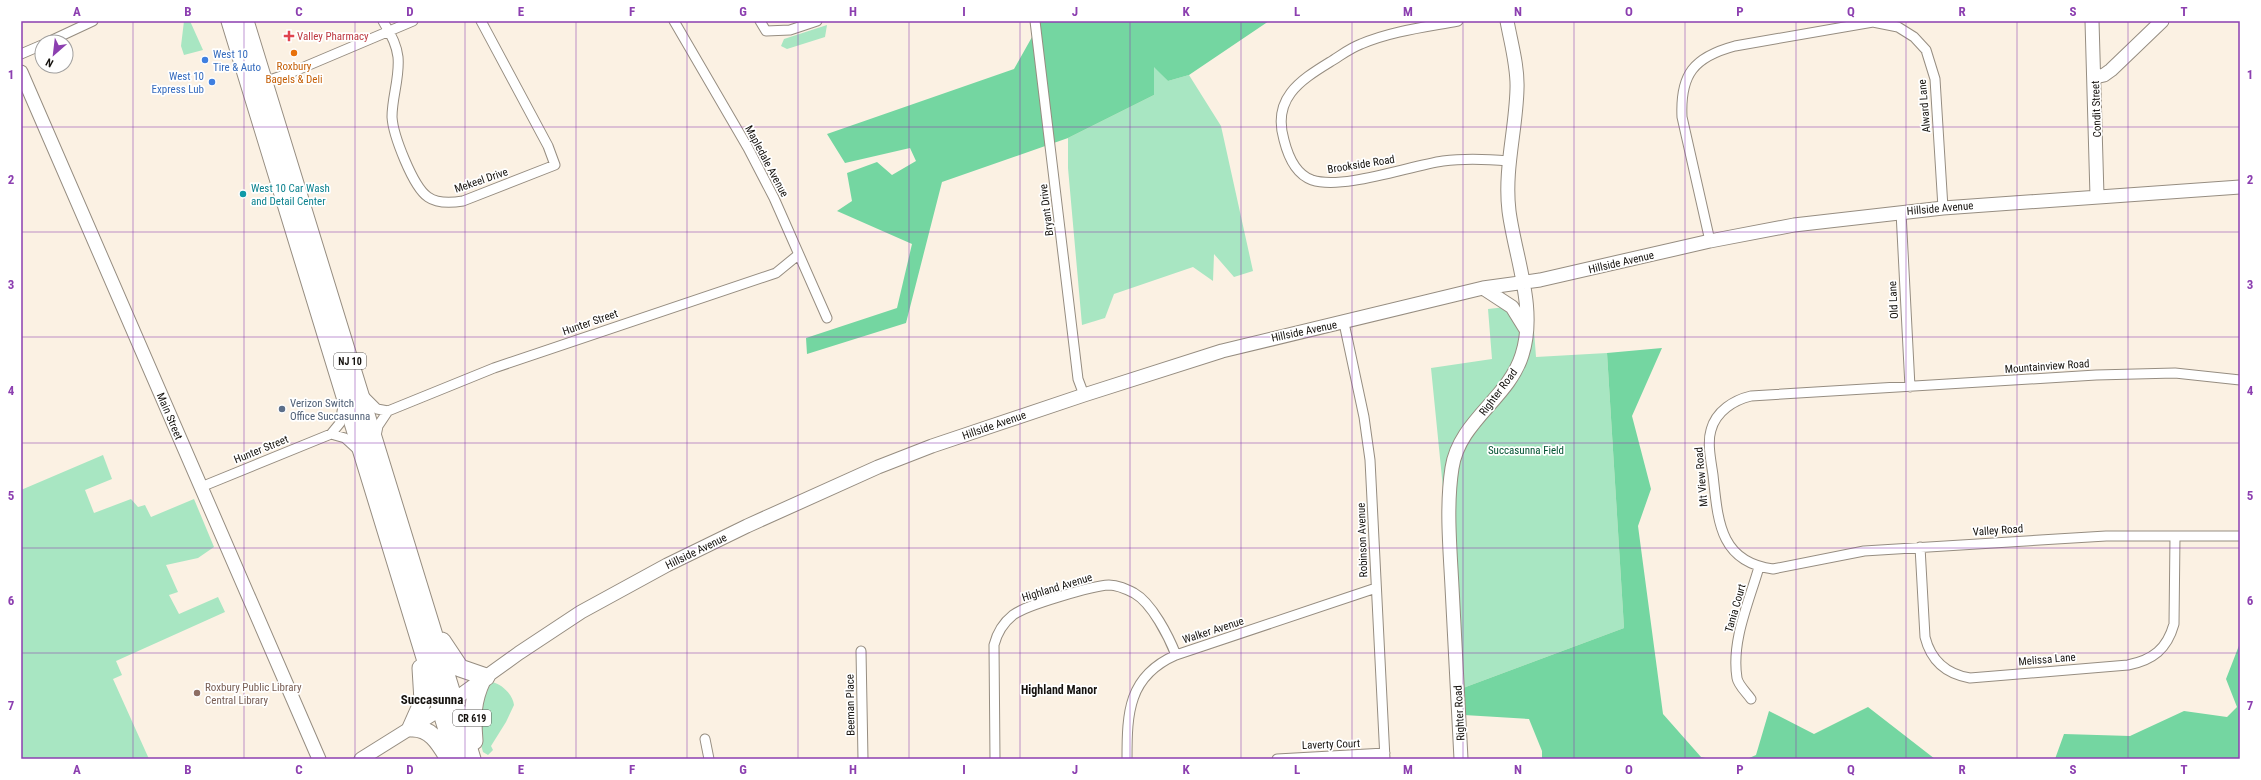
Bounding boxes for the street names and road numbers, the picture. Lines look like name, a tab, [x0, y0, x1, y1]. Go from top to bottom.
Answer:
street label: Alward Lane	[1916, 79, 1933, 133]
street label: Condit Street	[2089, 80, 2104, 138]
street label: Mapledale Avenue	[742, 123, 791, 199]
street label: Brookside Road	[1326, 153, 1396, 176]
street label: Mekeel Drive	[453, 165, 510, 196]
street label: Bryant Drive	[1037, 183, 1056, 237]
street label: Hillside Avenue	[1906, 199, 1974, 218]
street label: Hillside Avenue	[1587, 249, 1655, 276]
street label: Old Lane	[1886, 281, 1901, 319]
street label: Hunter Street	[561, 307, 619, 338]
street label: Hillside Avenue	[1270, 318, 1338, 345]
road number: NJ 10	[334, 353, 366, 369]
street label: Mountainview Road	[2004, 357, 2090, 376]
street label: Righter Road	[1477, 366, 1520, 418]
street label: Main Street	[154, 391, 185, 442]
street label: Hillside Avenue	[960, 408, 1028, 442]
street label: Hunter Street	[232, 433, 290, 466]
street label: Mt View Road	[1692, 447, 1711, 507]
street label: Robinson Avenue	[1355, 502, 1370, 578]
street label: Valley Road	[1972, 522, 2024, 539]
street label: Hillside Avenue	[663, 531, 729, 572]
street label: Highland Avenue	[1020, 571, 1094, 604]
street label: Tania Court	[1722, 582, 1749, 634]
street label: Walker Avenue	[1181, 614, 1245, 646]
street label: Melissa Lane	[2018, 651, 2076, 668]
street label: Beeman Place	[843, 674, 858, 736]
street label: Righter Road	[1452, 685, 1467, 741]
road number: CR 619	[453, 710, 491, 726]
street label: Laverty Court	[1302, 737, 1360, 752]

